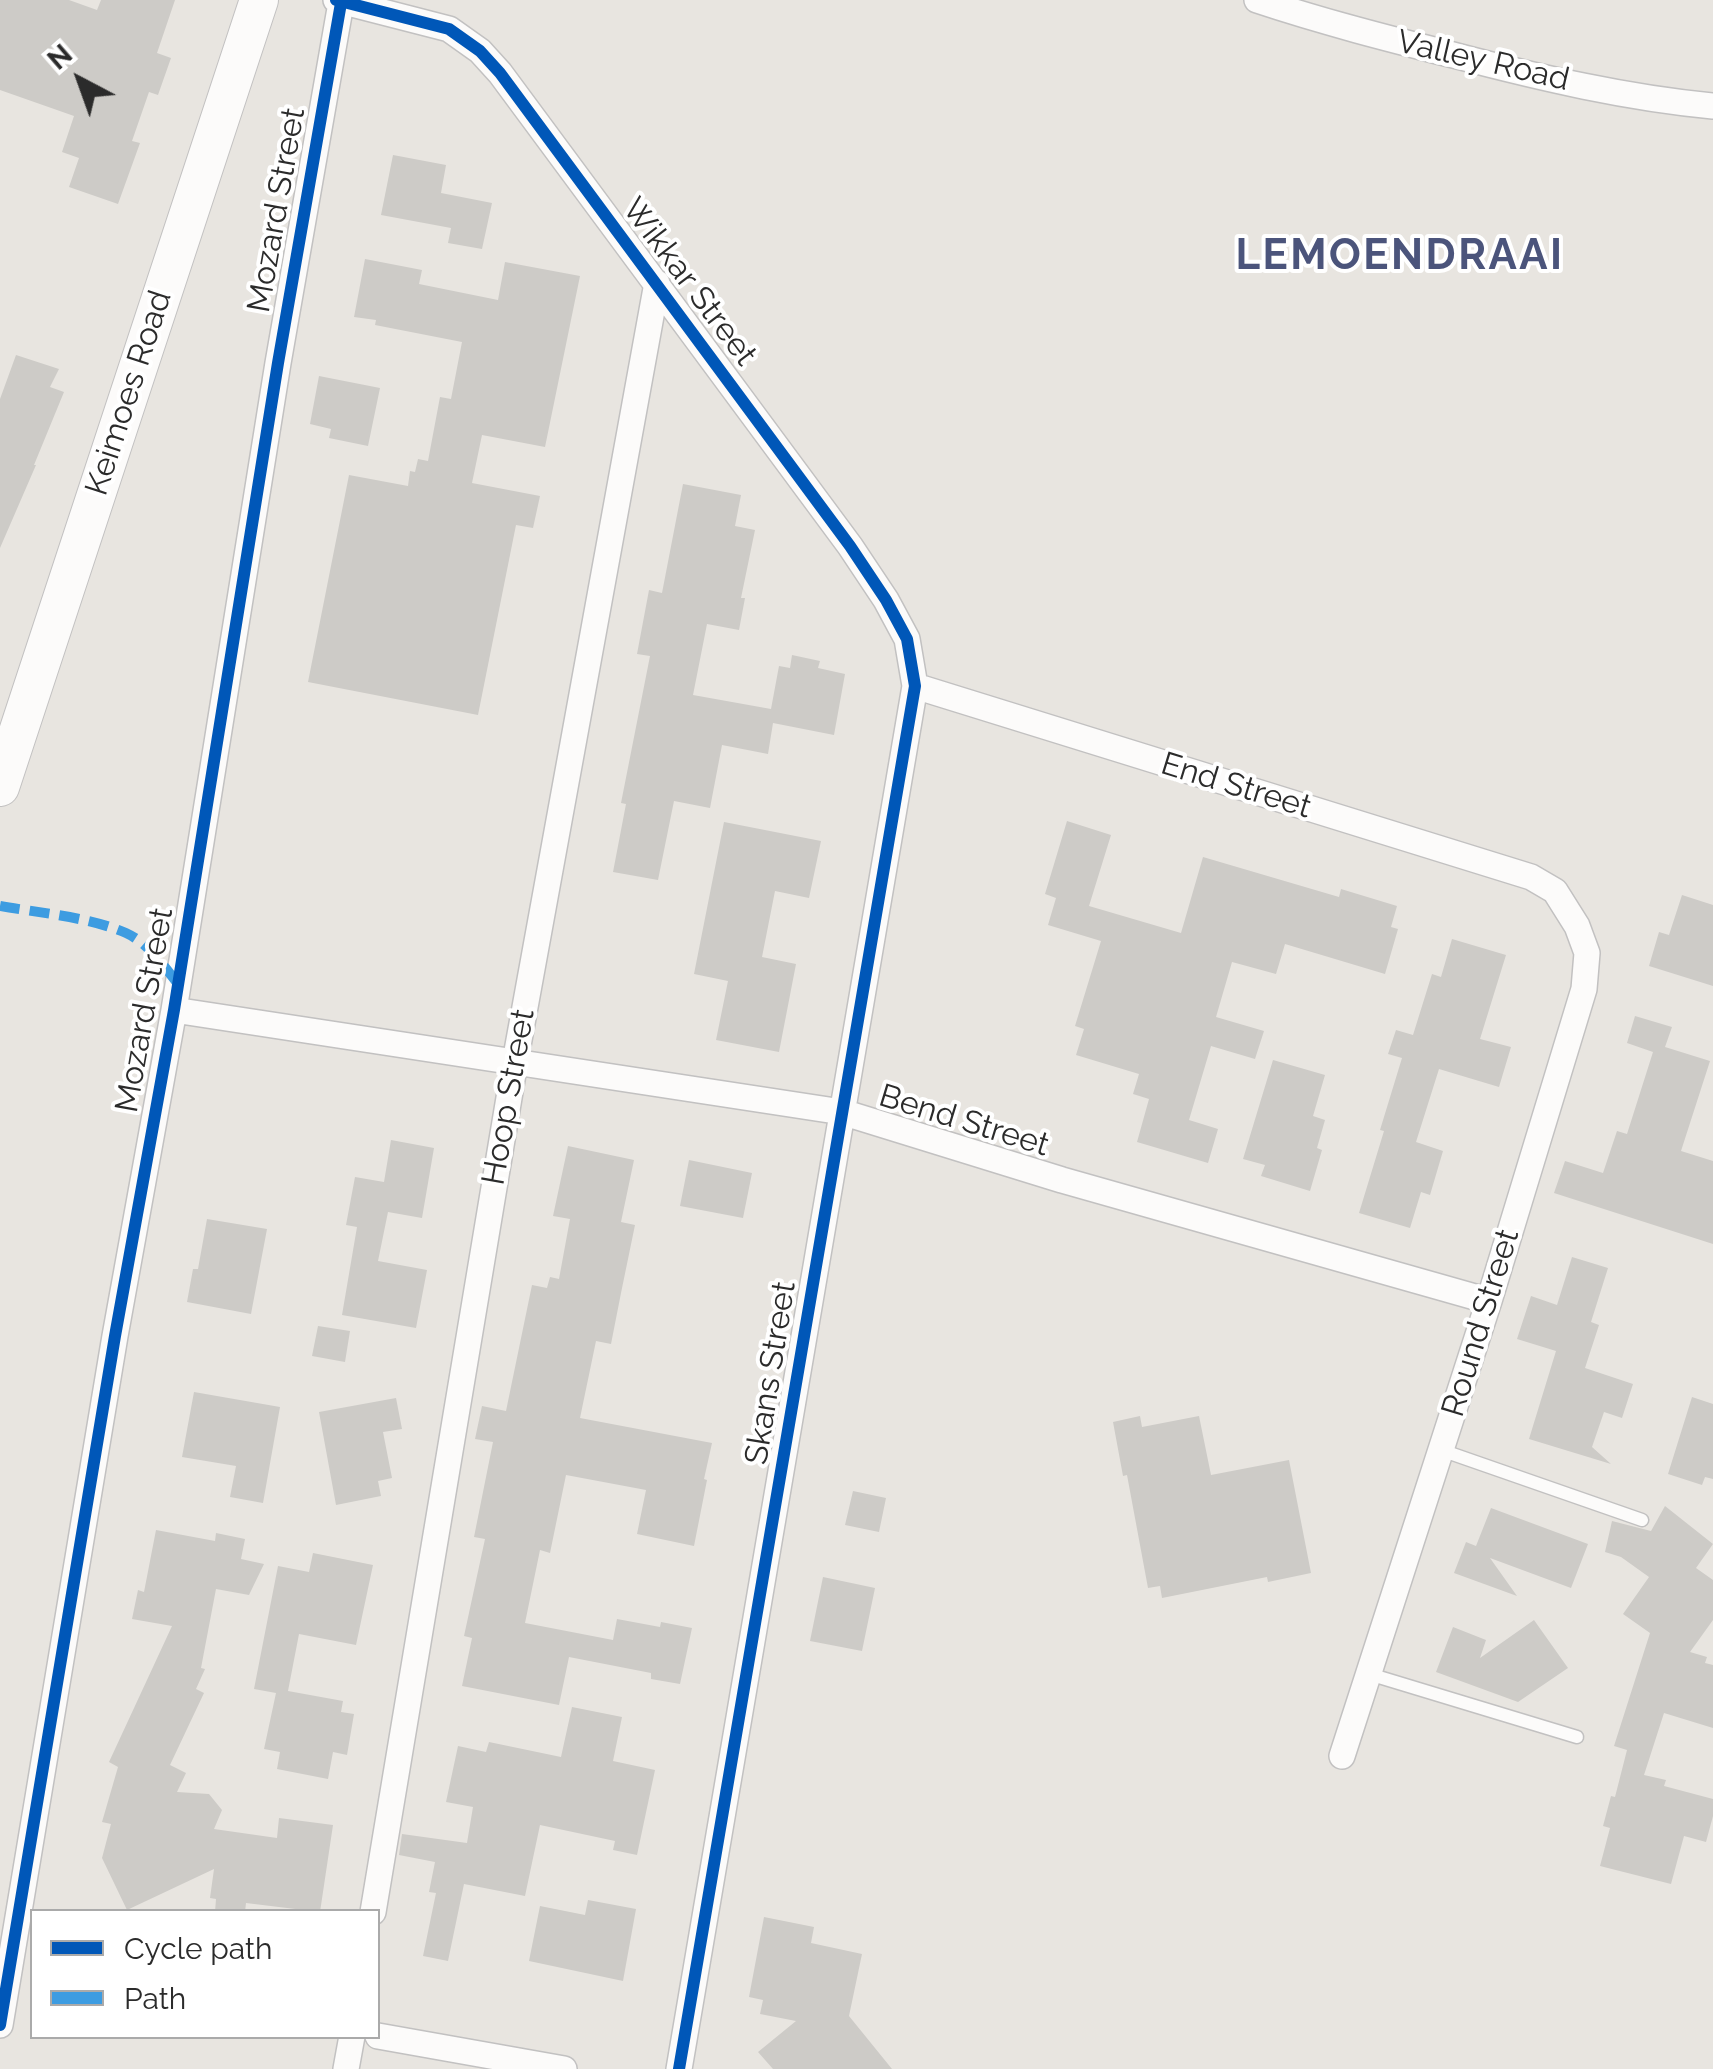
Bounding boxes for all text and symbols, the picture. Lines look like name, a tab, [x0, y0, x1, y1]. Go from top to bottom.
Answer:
street label: Valley Road	[1393, 23, 1573, 99]
north arrow	[30, 30, 130, 130]
text: N	[41, 38, 79, 76]
street label: Mozard Street	[240, 105, 314, 315]
street label: Wikkar Street	[614, 191, 764, 373]
district label: LEMOENDRAAI	[1235, 231, 1565, 281]
street label: Keimoes Road	[78, 286, 180, 500]
street label: End Street	[1156, 745, 1316, 827]
street label: Mozard Street	[108, 905, 182, 1115]
street label: Hoop Street	[475, 1006, 543, 1188]
street label: Bend Street	[874, 1077, 1054, 1165]
street label: Round Street	[1434, 1225, 1528, 1421]
street label: Skans Street	[738, 1279, 804, 1467]
legend	[30, 1909, 380, 2039]
text: Cycle path	[124, 1931, 272, 1966]
text: Path	[124, 1981, 186, 2016]

